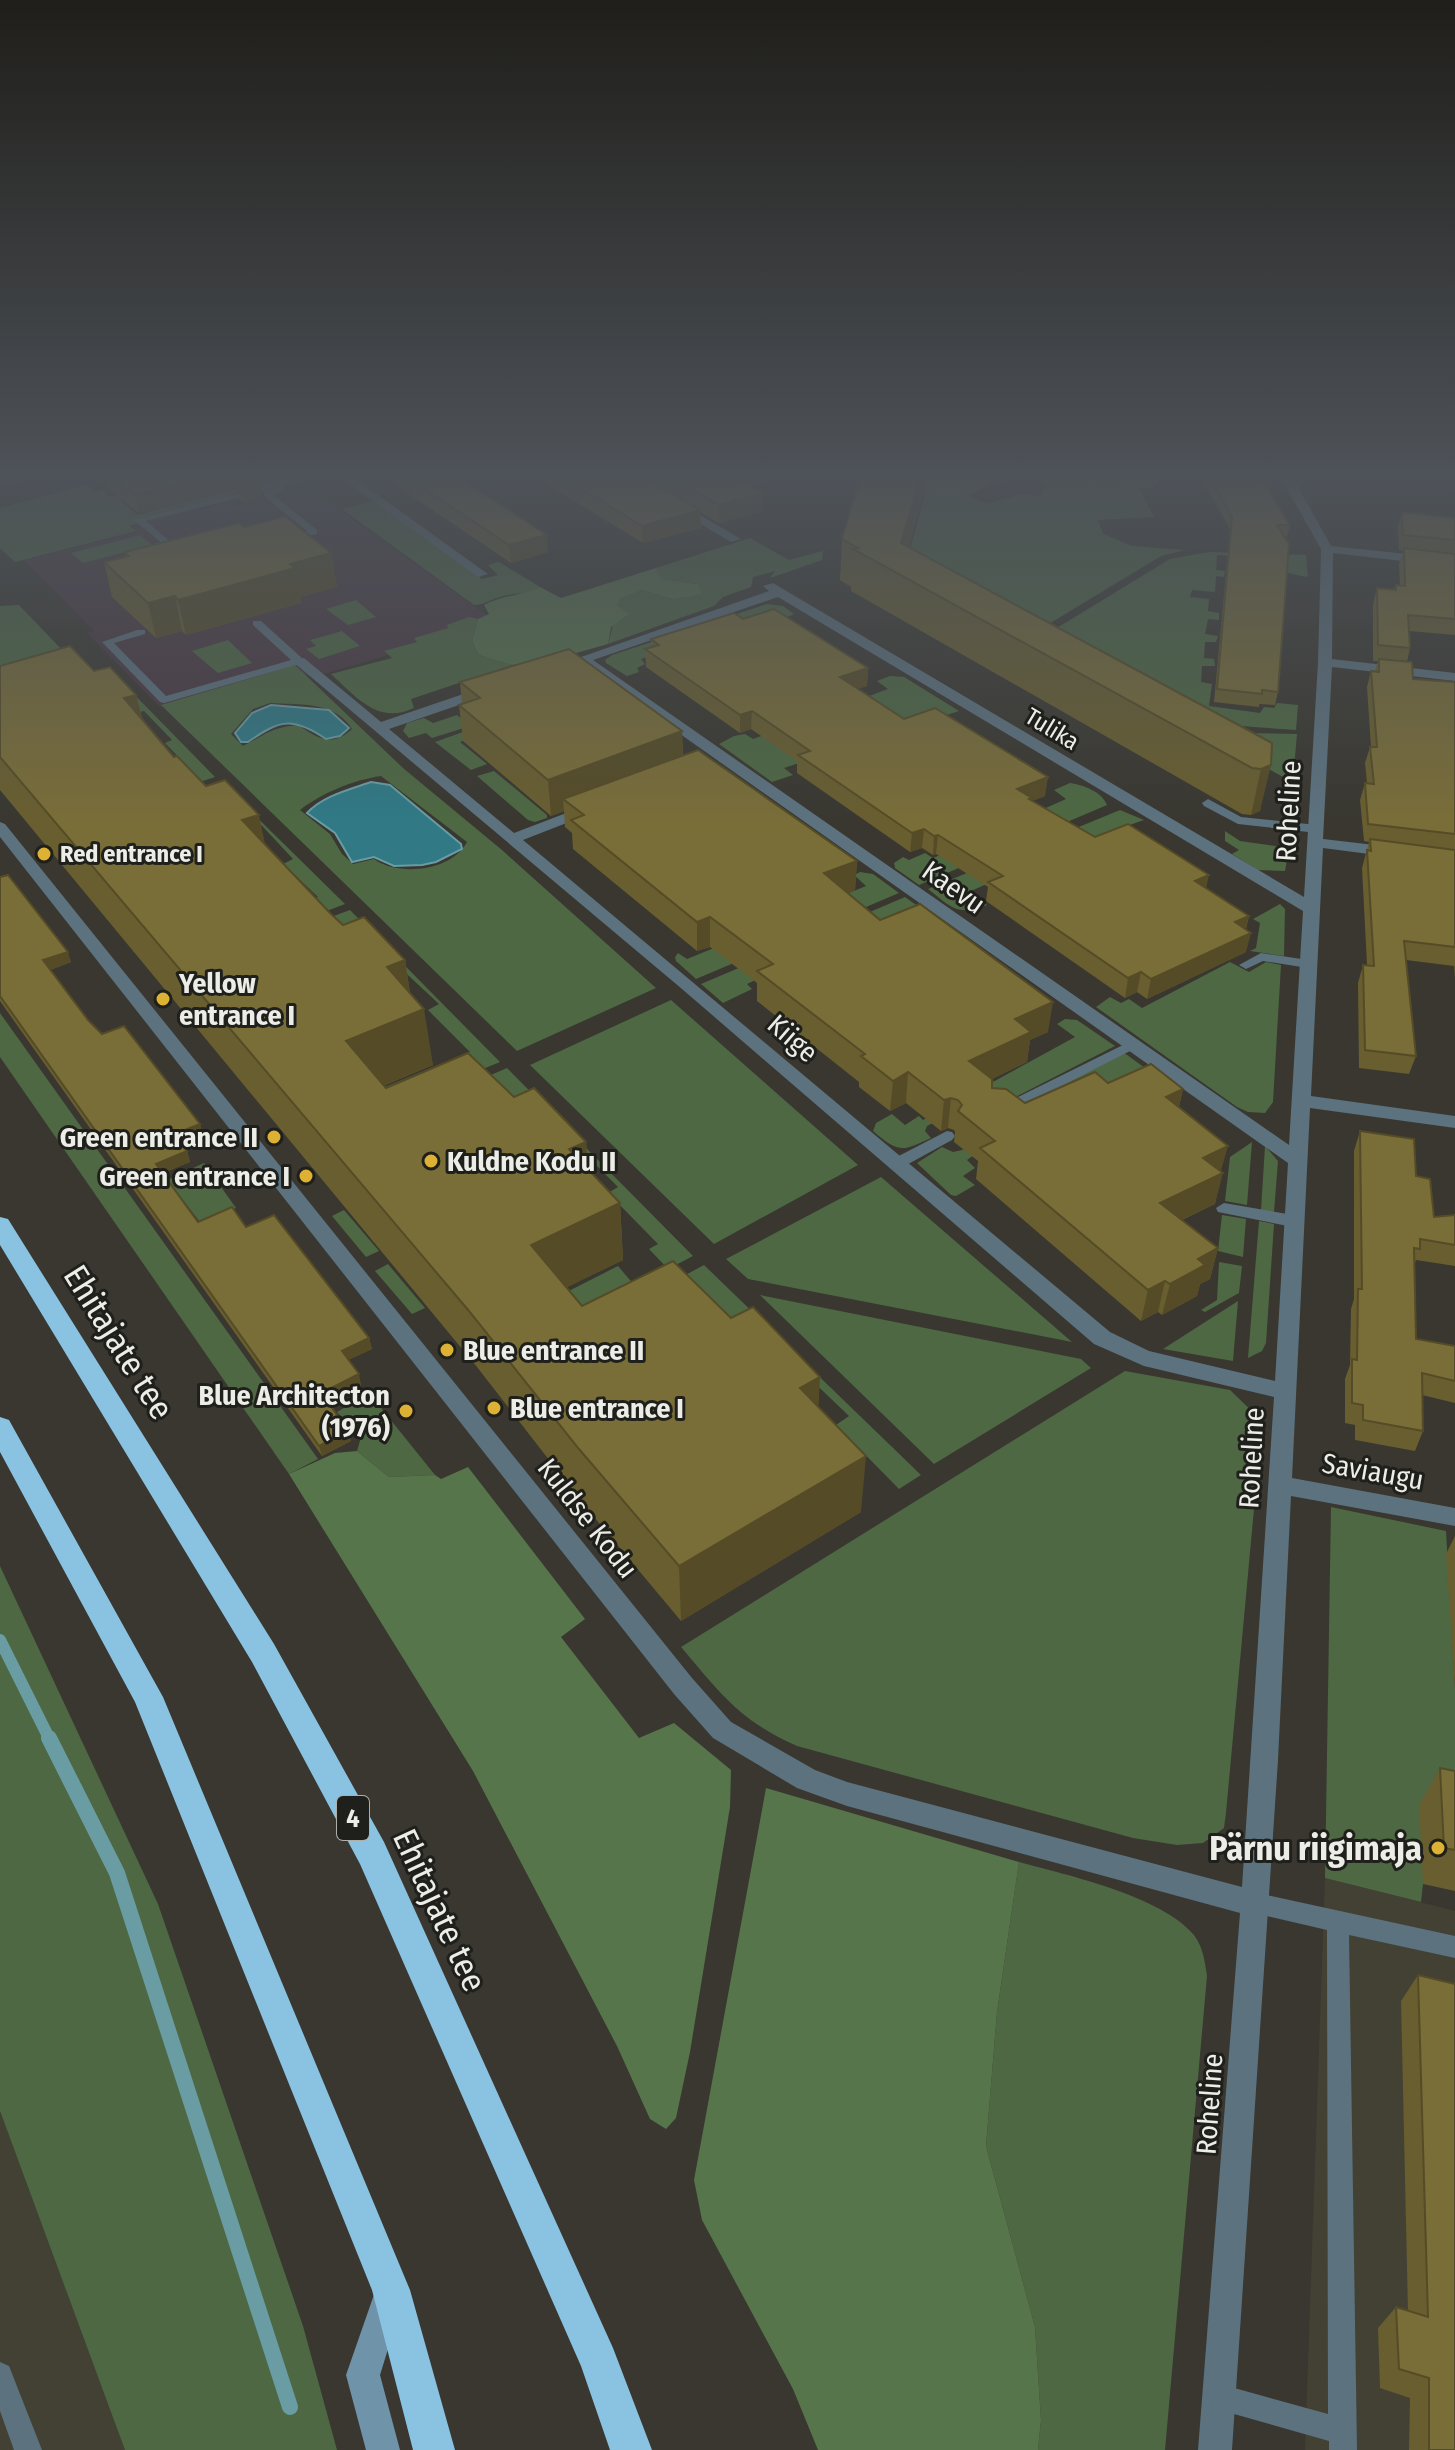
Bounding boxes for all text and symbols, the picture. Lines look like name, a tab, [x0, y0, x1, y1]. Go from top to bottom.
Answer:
street label: Tulika	[1020, 702, 1084, 756]
street label: Roheline	[1269, 760, 1308, 862]
place label: Red entrance I	[60, 840, 203, 868]
marker: Red entrance I	[35, 845, 53, 863]
street label: Kaevu	[916, 854, 992, 921]
place label: Yellow entrance I	[178, 967, 295, 1032]
marker: Yellow entrance I	[154, 990, 172, 1008]
street label: Kiige	[761, 1008, 824, 1069]
place label: Green entrance II	[60, 1121, 258, 1154]
marker: Green entrance II	[265, 1128, 283, 1146]
place label: Kuldne Kodu II	[447, 1145, 616, 1178]
marker: Kuldne Kodu II	[422, 1152, 440, 1170]
place label: Green entrance I	[99, 1160, 290, 1193]
marker: Green entrance I	[297, 1167, 315, 1185]
street label: Ehitajate tee	[55, 1257, 182, 1427]
place label: Blue entrance II	[463, 1334, 644, 1367]
marker: Blue entrance II	[438, 1341, 456, 1359]
place label: Blue Architecton (1976)	[199, 1379, 391, 1444]
place label: Blue entrance I	[510, 1392, 684, 1425]
marker: Blue entrance I	[485, 1399, 503, 1417]
marker: Blue Architecton (1976)	[397, 1402, 415, 1420]
street label: Roheline	[1232, 1407, 1271, 1509]
street label: Saviaugu	[1320, 1446, 1426, 1497]
street label: Kuldse Kodu	[531, 1452, 645, 1585]
road number: 4	[337, 1796, 369, 1840]
street label: Ehitajate tee	[384, 1822, 495, 1998]
place label: Pärnu riigimaja	[1209, 1828, 1422, 1869]
marker: Pärnu riigimaja	[1429, 1839, 1447, 1857]
street label: Roheline	[1190, 2052, 1229, 2156]

